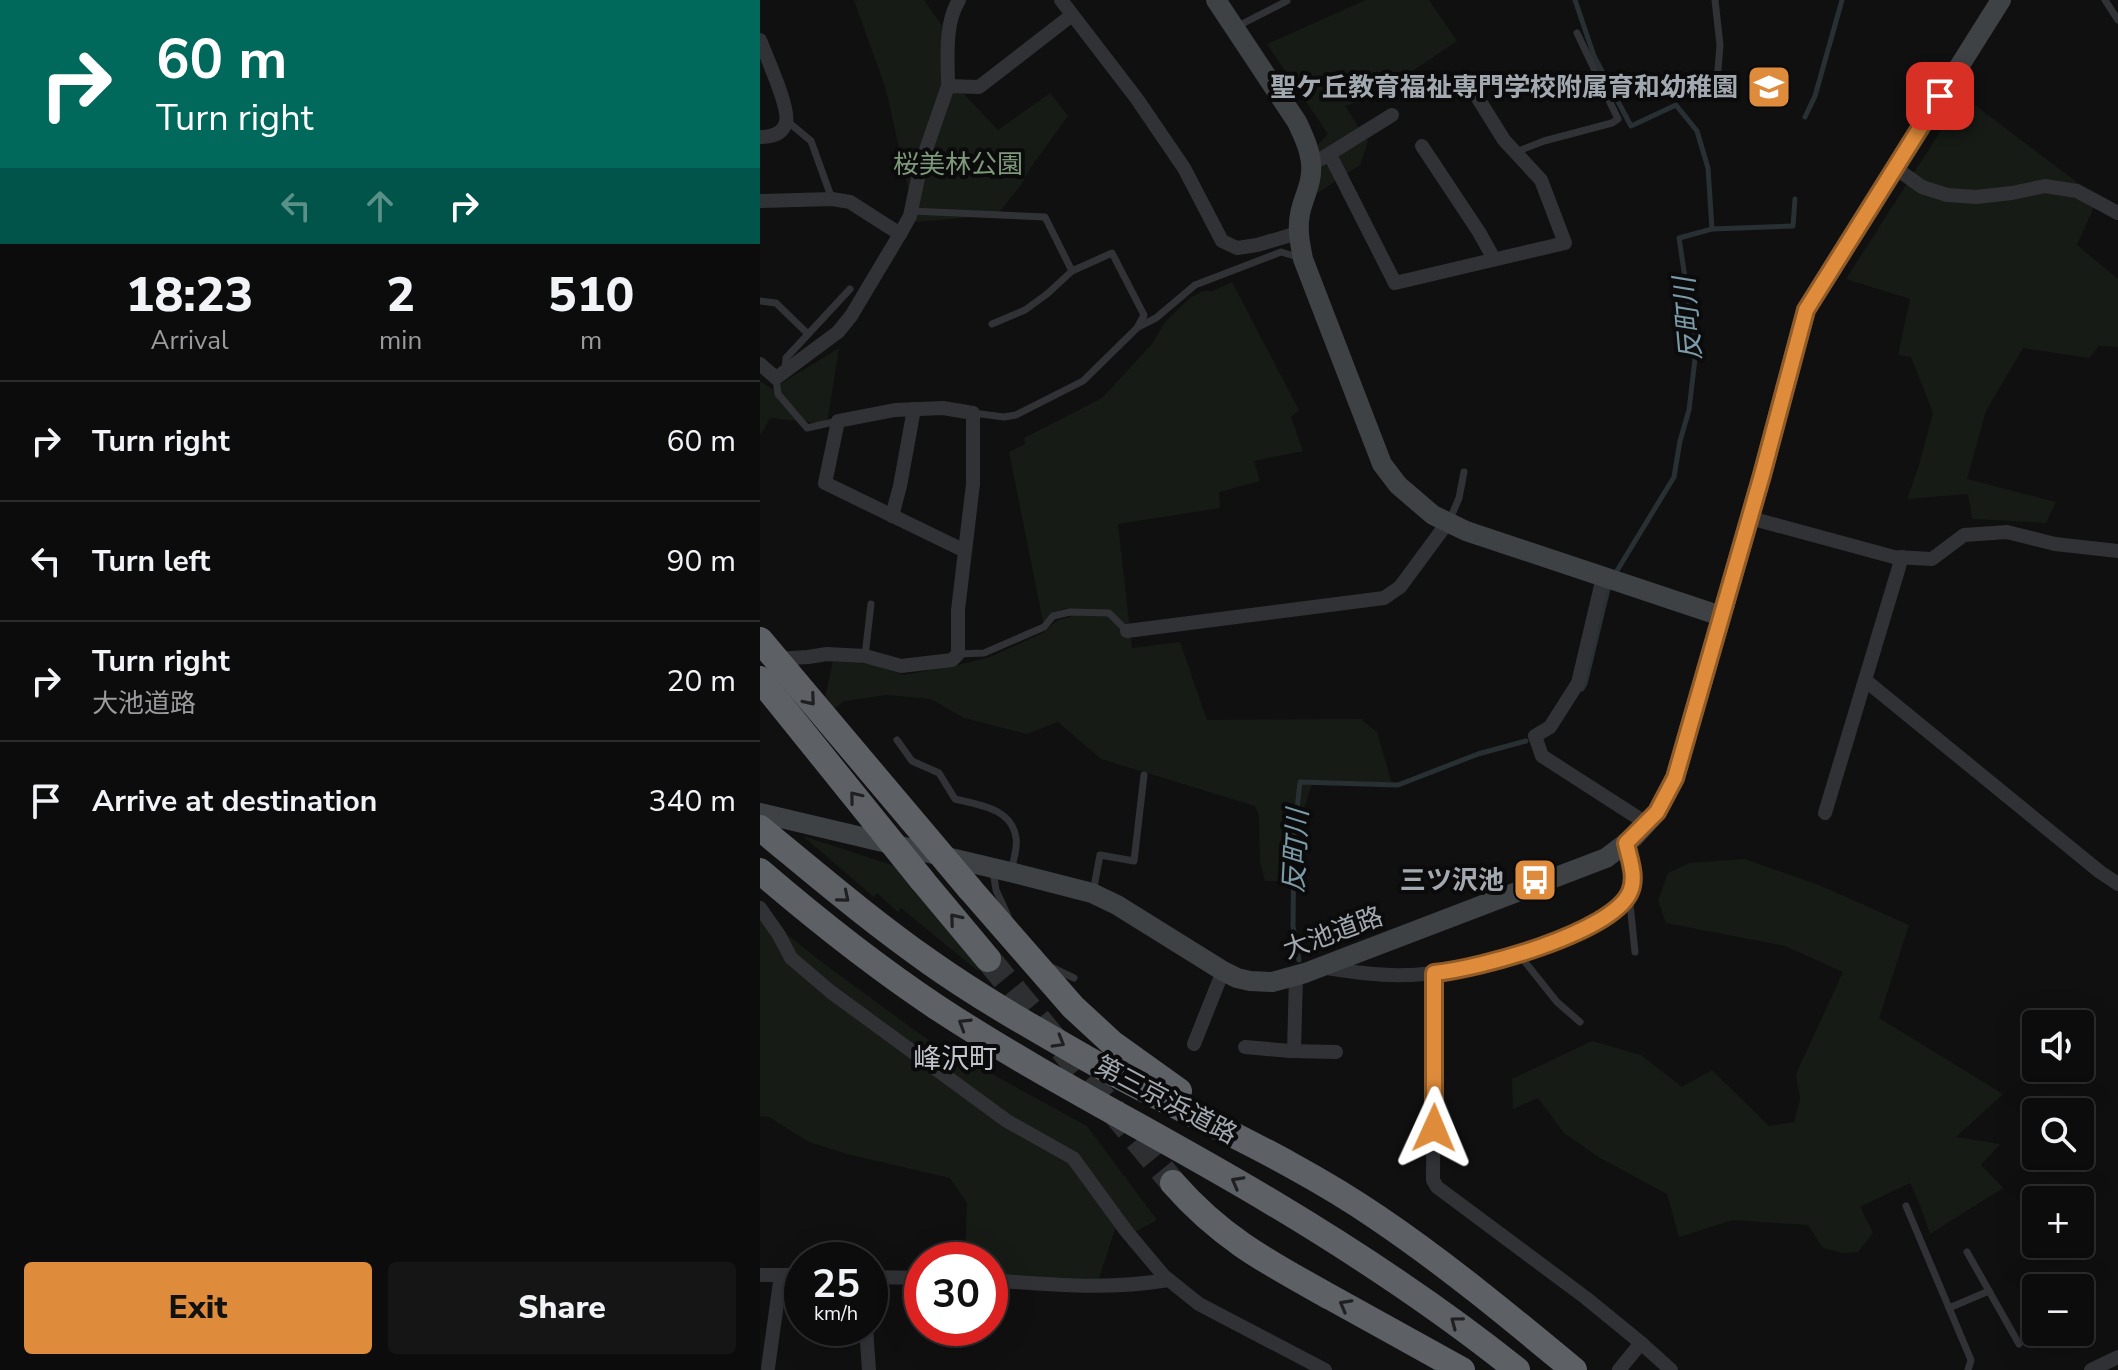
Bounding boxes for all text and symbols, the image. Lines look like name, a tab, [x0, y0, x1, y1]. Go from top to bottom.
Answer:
text: 60 m	[156, 21, 287, 98]
icon: right	[24, 32, 128, 136]
pin	[1906, 62, 1974, 130]
school or university icon: 聖ケ丘教育福祉専門学校附属育和幼稚園	[1745, 63, 1793, 111]
place label: 聖ケ丘教育福祉専門学校附属育和幼稚園	[1270, 70, 1738, 105]
icon: arrive	[1918, 74, 1962, 118]
text: Turn right	[156, 94, 313, 143]
park label: 桜美林公園	[893, 147, 1023, 182]
icon: left	[274, 184, 318, 228]
icon: ahead	[358, 184, 402, 228]
icon: right	[442, 184, 486, 228]
text: 18:23	[126, 262, 253, 328]
text: 2	[386, 262, 415, 328]
text: 510	[548, 262, 634, 328]
water label: 反町川	[1665, 273, 1711, 363]
text: Arrival	[150, 323, 229, 358]
text: min	[379, 323, 422, 358]
text: m	[580, 323, 602, 358]
icon: right	[24, 419, 68, 463]
text: Turn right	[92, 421, 230, 462]
text: 60 m	[667, 421, 736, 462]
icon: left	[24, 539, 68, 583]
text: Turn left	[92, 541, 210, 582]
text: 90 m	[667, 541, 736, 582]
text: Turn right	[92, 641, 230, 682]
icon: right	[24, 659, 68, 703]
text: 20 m	[667, 661, 736, 702]
text: 大池道路	[92, 686, 196, 721]
one-way arrow	[800, 691, 815, 705]
icon: arrive	[24, 779, 68, 823]
text: Arrive at destination	[92, 781, 377, 822]
text: 340 m	[649, 781, 736, 822]
one-way arrow	[851, 791, 865, 806]
water label: 反町川	[1275, 805, 1317, 894]
bus stop icon: 三ツ沢池	[1511, 856, 1559, 904]
place label: 三ツ沢池	[1400, 863, 1504, 898]
one-way arrow	[835, 887, 849, 902]
street label: 大池道路	[1278, 899, 1388, 967]
one-way arrow	[950, 914, 965, 928]
map controls	[2022, 1010, 2094, 1346]
button: sound	[2022, 1010, 2094, 1082]
one-way arrow	[958, 1018, 973, 1033]
one-way arrow	[1050, 1032, 1065, 1048]
district label: 峰沢町	[913, 1040, 997, 1078]
street label: 第三京浜道路	[1089, 1048, 1243, 1152]
position arrow	[1392, 1086, 1476, 1170]
button: search	[2022, 1098, 2094, 1170]
one-way arrow	[1231, 1177, 1245, 1192]
button: +	[2022, 1186, 2094, 1258]
speed limit sign: 30	[904, 1242, 1008, 1346]
text: 25	[812, 1257, 860, 1311]
button: Exit	[24, 1262, 372, 1354]
button: Share	[388, 1262, 736, 1354]
button: −	[2022, 1274, 2094, 1346]
one-way arrow	[1339, 1299, 1354, 1315]
text: km/h	[814, 1300, 858, 1327]
one-way arrow	[1450, 1317, 1465, 1332]

